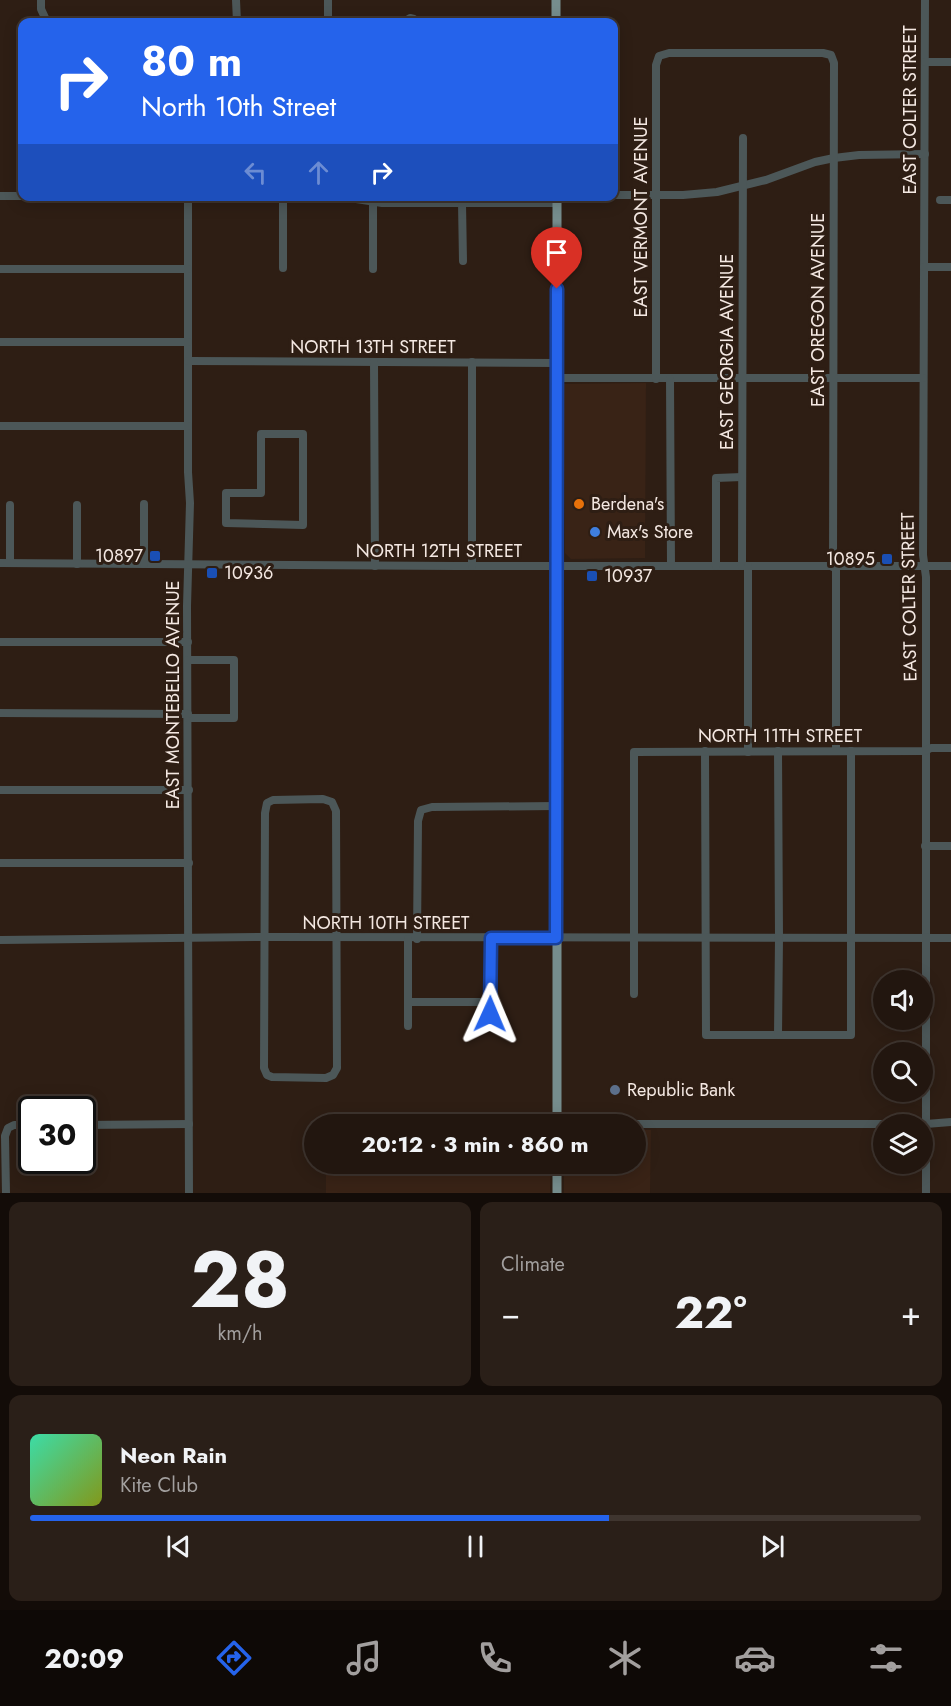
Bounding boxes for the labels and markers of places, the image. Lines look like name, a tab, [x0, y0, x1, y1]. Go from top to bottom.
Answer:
pin	[531, 227, 582, 289]
place label: Berdena's	[591, 491, 664, 517]
marker: Berdena's	[572, 497, 586, 511]
place label: Max's Store	[607, 519, 693, 545]
marker: Max's Store	[588, 525, 602, 539]
place label: 10897	[95, 543, 144, 569]
place label: 10895	[826, 546, 875, 572]
marker: 10897	[148, 549, 162, 563]
marker: 10895	[880, 552, 894, 566]
place label: 10936	[224, 560, 273, 586]
place label: 10937	[604, 563, 653, 589]
marker: 10936	[205, 566, 219, 580]
marker: 10937	[585, 569, 599, 583]
place label: Republic Bank	[627, 1077, 735, 1103]
marker: Republic Bank	[608, 1083, 622, 1097]

